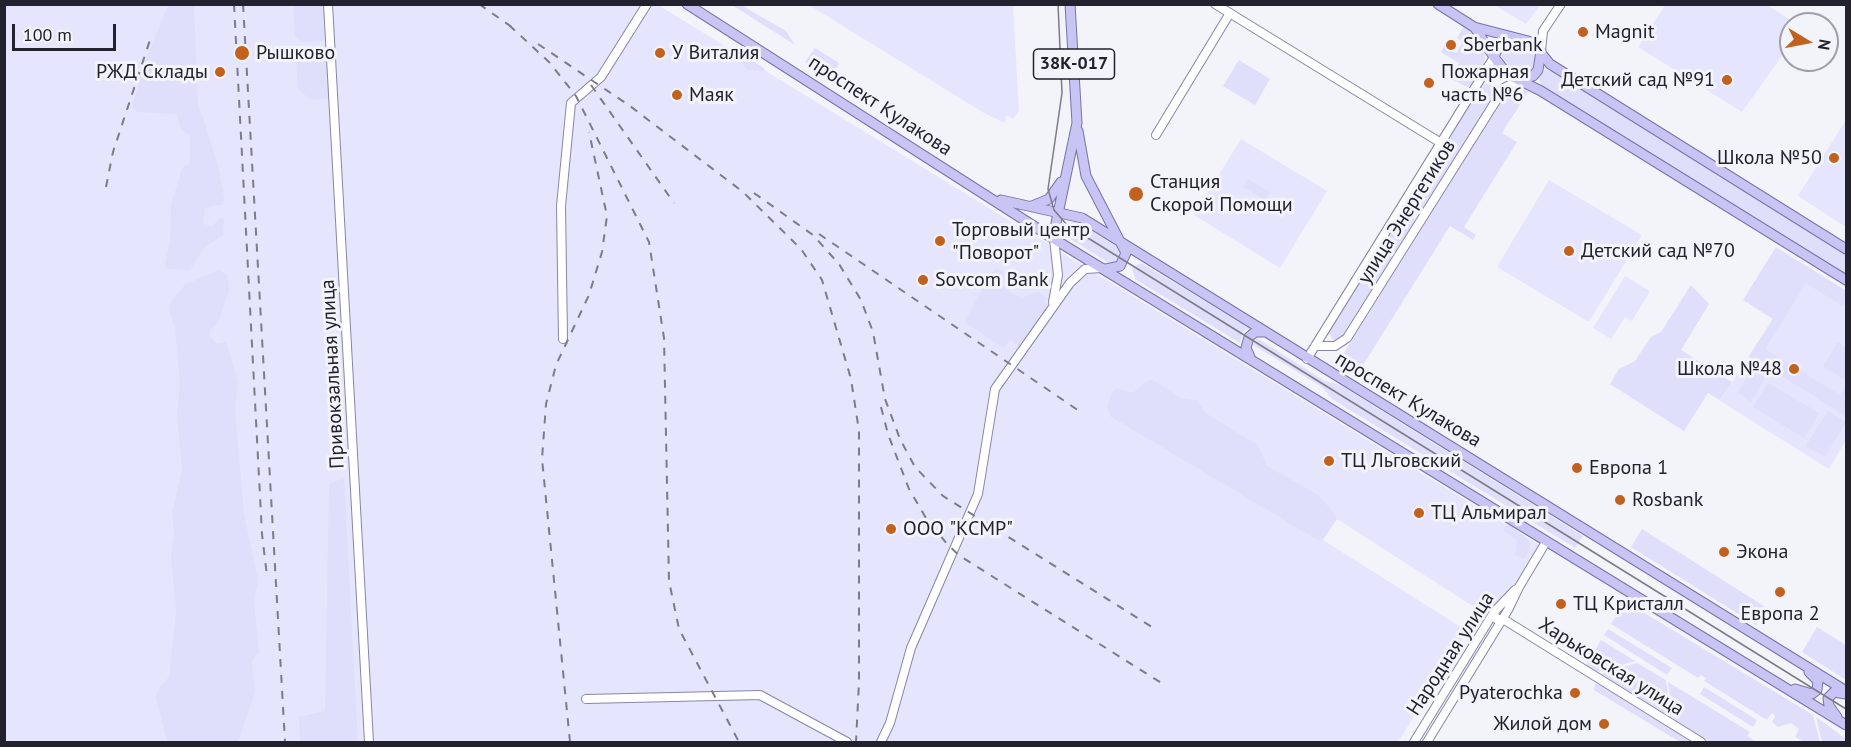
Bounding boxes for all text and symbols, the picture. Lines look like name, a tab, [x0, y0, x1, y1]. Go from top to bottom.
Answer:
scale bar	[15, 12, 118, 50]
north arrow	[1779, 12, 1839, 72]
place label: Magnit	[1595, 20, 1655, 44]
text: 100 m	[23, 23, 72, 46]
marker: Magnit	[1576, 25, 1590, 39]
place label: Sberbank	[1463, 33, 1543, 57]
marker: Sberbank	[1444, 38, 1458, 52]
text: N	[1814, 38, 1836, 52]
place label: Рышково	[256, 41, 335, 65]
place label: У Виталия	[672, 41, 759, 65]
marker: Рышково	[233, 44, 251, 62]
marker: У Виталия	[653, 46, 667, 60]
road number: 38К-017	[1034, 49, 1114, 79]
street label: проспект Кулакова	[804, 51, 956, 161]
place label: РЖД Склады	[96, 60, 208, 84]
place label: Пожарная часть №6	[1441, 60, 1529, 107]
marker: РЖД Склады	[213, 65, 227, 79]
place label: Детский сад №91	[1561, 68, 1715, 92]
marker: Детский сад №91	[1720, 73, 1734, 87]
marker: Пожарная часть №6	[1422, 76, 1436, 90]
place label: Маяк	[689, 83, 734, 107]
marker: Маяк	[670, 88, 684, 102]
street label: улица Энергетиков	[1353, 135, 1461, 289]
place label: Школа №50	[1717, 146, 1822, 170]
marker: Школа №50	[1827, 151, 1841, 165]
place label: Станция Скорой Помощи	[1150, 170, 1293, 217]
marker: Станция Скорой Помощи	[1127, 185, 1145, 203]
place label: Торговый центр "Поворот"	[952, 218, 1090, 265]
marker: Торговый центр "Поворот"	[933, 234, 947, 248]
place label: Детский сад №70	[1581, 239, 1735, 263]
marker: Детский сад №70	[1562, 244, 1576, 258]
place label: Sovcom Bank	[935, 268, 1048, 292]
marker: Sovcom Bank	[916, 273, 930, 287]
street label: Привокзальная улица	[316, 279, 350, 469]
street label: проспект Кулакова	[1331, 347, 1485, 453]
place label: Школа №48	[1677, 357, 1782, 381]
marker: Школа №48	[1787, 362, 1801, 376]
place label: ТЦ Льговский	[1341, 449, 1461, 473]
marker: ТЦ Льговский	[1322, 454, 1336, 468]
place label: Европа 1	[1589, 456, 1668, 480]
marker: Европа 1	[1570, 461, 1584, 475]
place label: Rosbank	[1632, 488, 1703, 512]
marker: Rosbank	[1613, 493, 1627, 507]
place label: ТЦ Альмирал	[1431, 501, 1547, 525]
marker: ТЦ Альмирал	[1412, 506, 1426, 520]
place label: ООО "КСМР"	[903, 517, 1013, 541]
marker: ООО "КСМР"	[884, 522, 898, 536]
place label: Экона	[1736, 540, 1788, 564]
marker: Экона	[1717, 545, 1731, 559]
marker: Европа 2	[1773, 585, 1787, 599]
street label: Народная улица	[1402, 588, 1500, 720]
place label: ТЦ Кристалл	[1573, 592, 1684, 616]
marker: ТЦ Кристалл	[1554, 597, 1568, 611]
place label: Европа 2	[1740, 602, 1820, 626]
street label: Харьковская улица	[1534, 613, 1688, 721]
place label: Pyaterochka	[1459, 681, 1563, 705]
marker: Pyaterochka	[1568, 686, 1582, 700]
place label: Жилой дом	[1493, 712, 1592, 736]
marker: Жилой дом	[1597, 717, 1611, 731]

